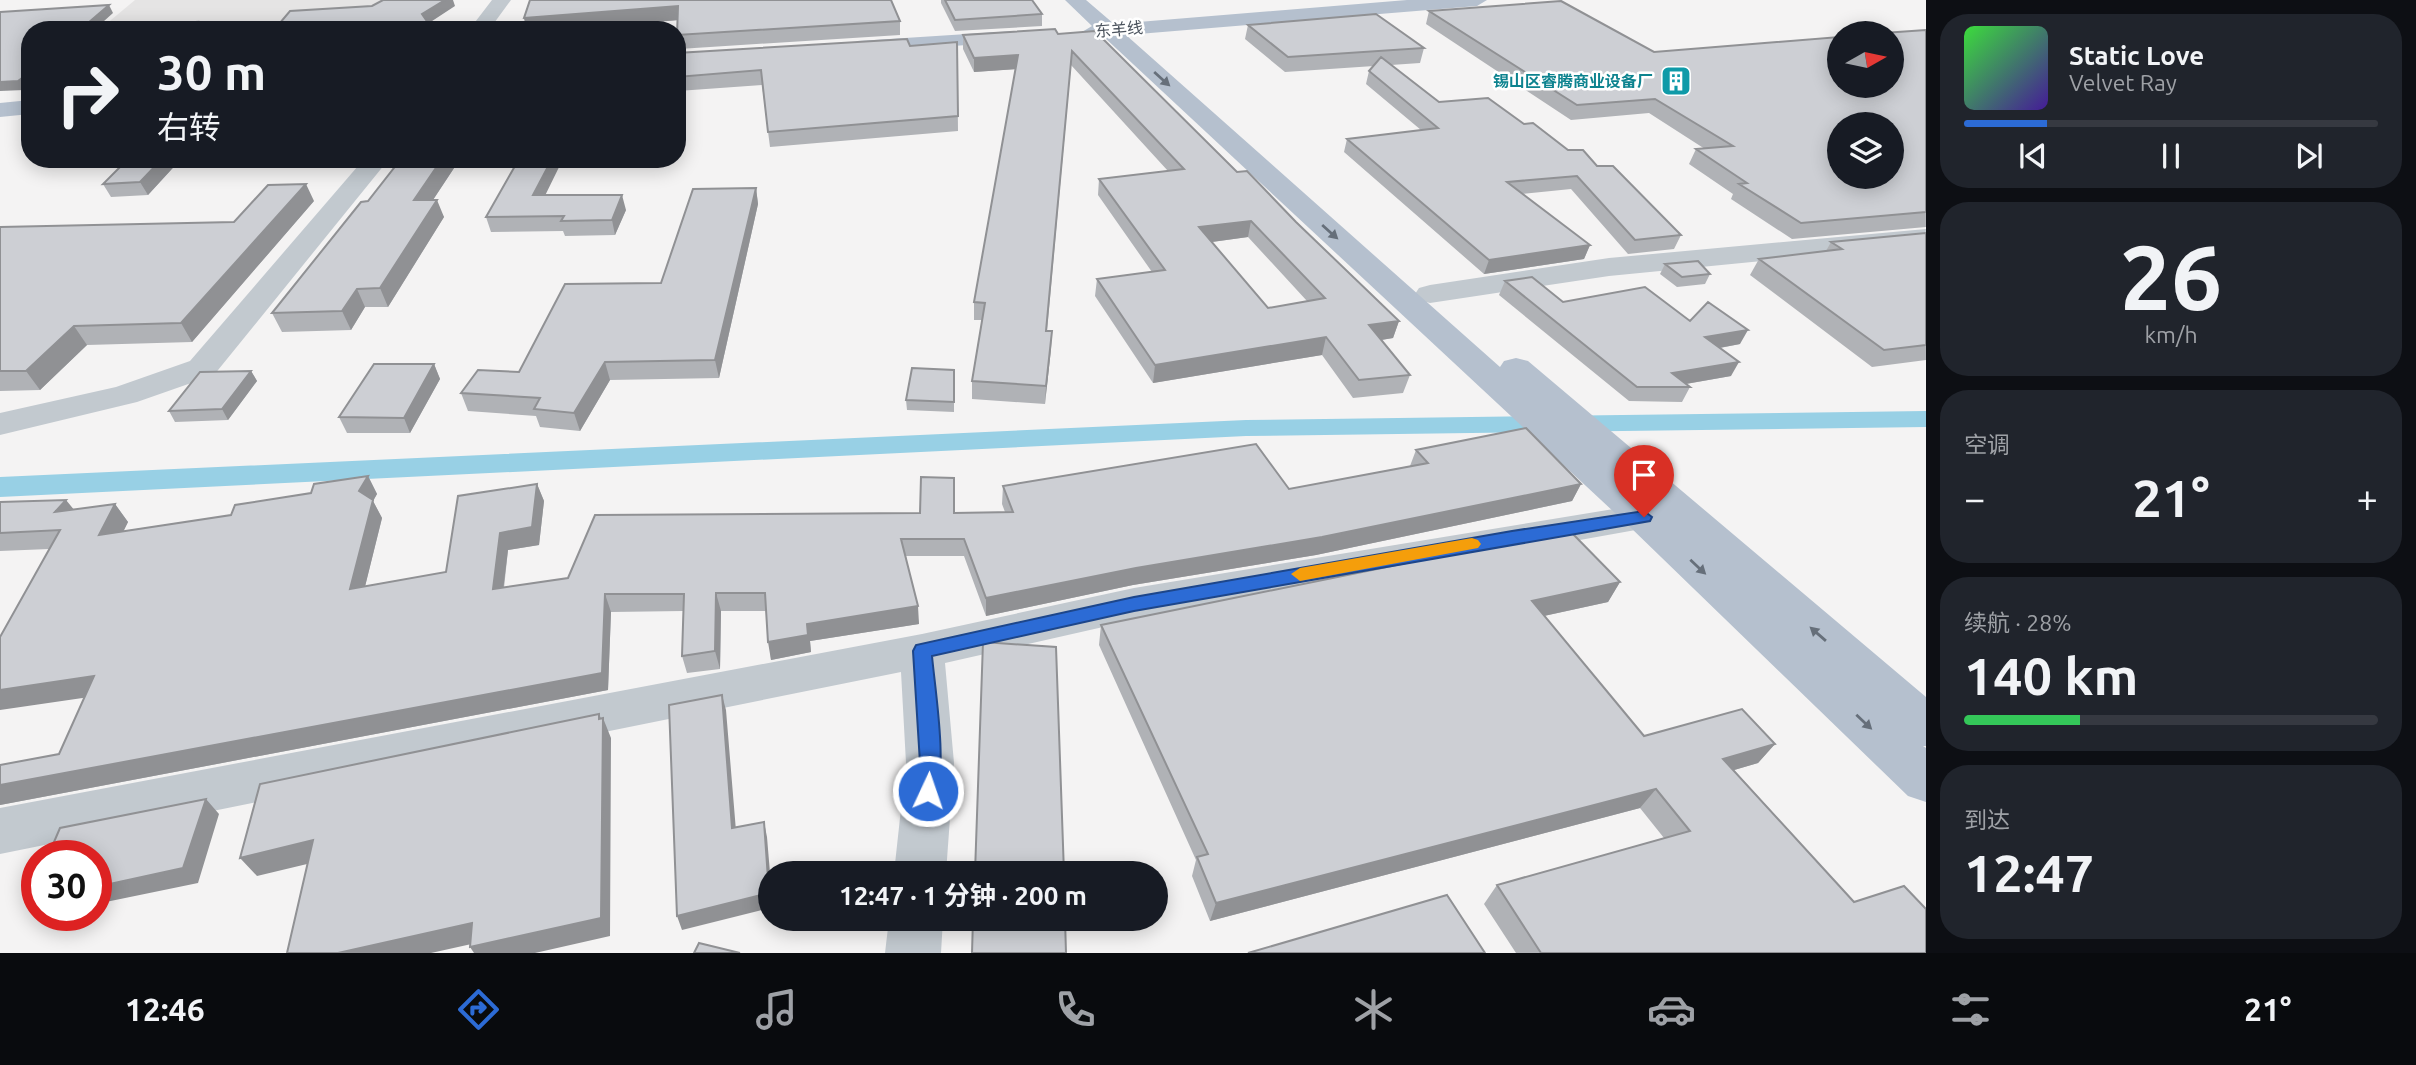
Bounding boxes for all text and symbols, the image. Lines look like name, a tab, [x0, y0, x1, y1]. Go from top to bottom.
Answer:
street label: 东羊线	[1094, 18, 1144, 40]
north arrow	[1827, 21, 1904, 98]
map controls	[1827, 21, 1904, 189]
text: Static Love	[2069, 41, 2204, 70]
text: 30 m	[157, 44, 266, 99]
icon: right	[42, 49, 133, 140]
building icon: 锡山区睿腾商业设备厂	[1659, 64, 1693, 98]
one-way arrow	[1153, 70, 1170, 86]
text: Velvet Ray	[2069, 70, 2177, 95]
place label: 锡山区睿腾商业设备厂	[1493, 72, 1653, 90]
text: 右转	[157, 109, 221, 145]
button: layers	[1827, 112, 1904, 189]
icon: previous	[2014, 137, 2052, 175]
icon: pause	[2152, 137, 2190, 175]
icon: next	[2290, 137, 2328, 175]
one-way arrow	[1321, 224, 1339, 240]
text: 26	[2120, 225, 2222, 327]
text: km/h	[2144, 322, 2198, 347]
text: 空调	[1964, 432, 2010, 457]
pin	[1614, 445, 1674, 517]
icon: arrive	[1625, 456, 1663, 494]
text: 21°	[2132, 469, 2210, 527]
text: −	[1964, 477, 1985, 519]
text: +	[2357, 477, 2378, 519]
one-way arrow	[1689, 559, 1707, 575]
text: 续航 · 28%	[1964, 610, 2071, 635]
one-way arrow	[1809, 626, 1827, 642]
text: 140 km	[1964, 647, 2138, 705]
one-way arrow	[1855, 714, 1873, 730]
position arrow	[891, 754, 965, 828]
text: 到达	[1964, 807, 2010, 832]
speed limit sign: 30	[21, 840, 112, 931]
text: 12:47	[1964, 844, 2094, 902]
text: 12:47 · 1 分钟 · 200 m	[839, 881, 1087, 910]
icon: directions	[454, 985, 503, 1034]
icon: music	[752, 985, 801, 1034]
icon: phone	[1051, 985, 1100, 1034]
icon: climate	[1349, 985, 1398, 1034]
icon: car	[1647, 985, 1696, 1034]
icon: filters	[1946, 985, 1995, 1034]
text: 12:46	[125, 991, 205, 1027]
text: 21°	[2244, 991, 2291, 1027]

